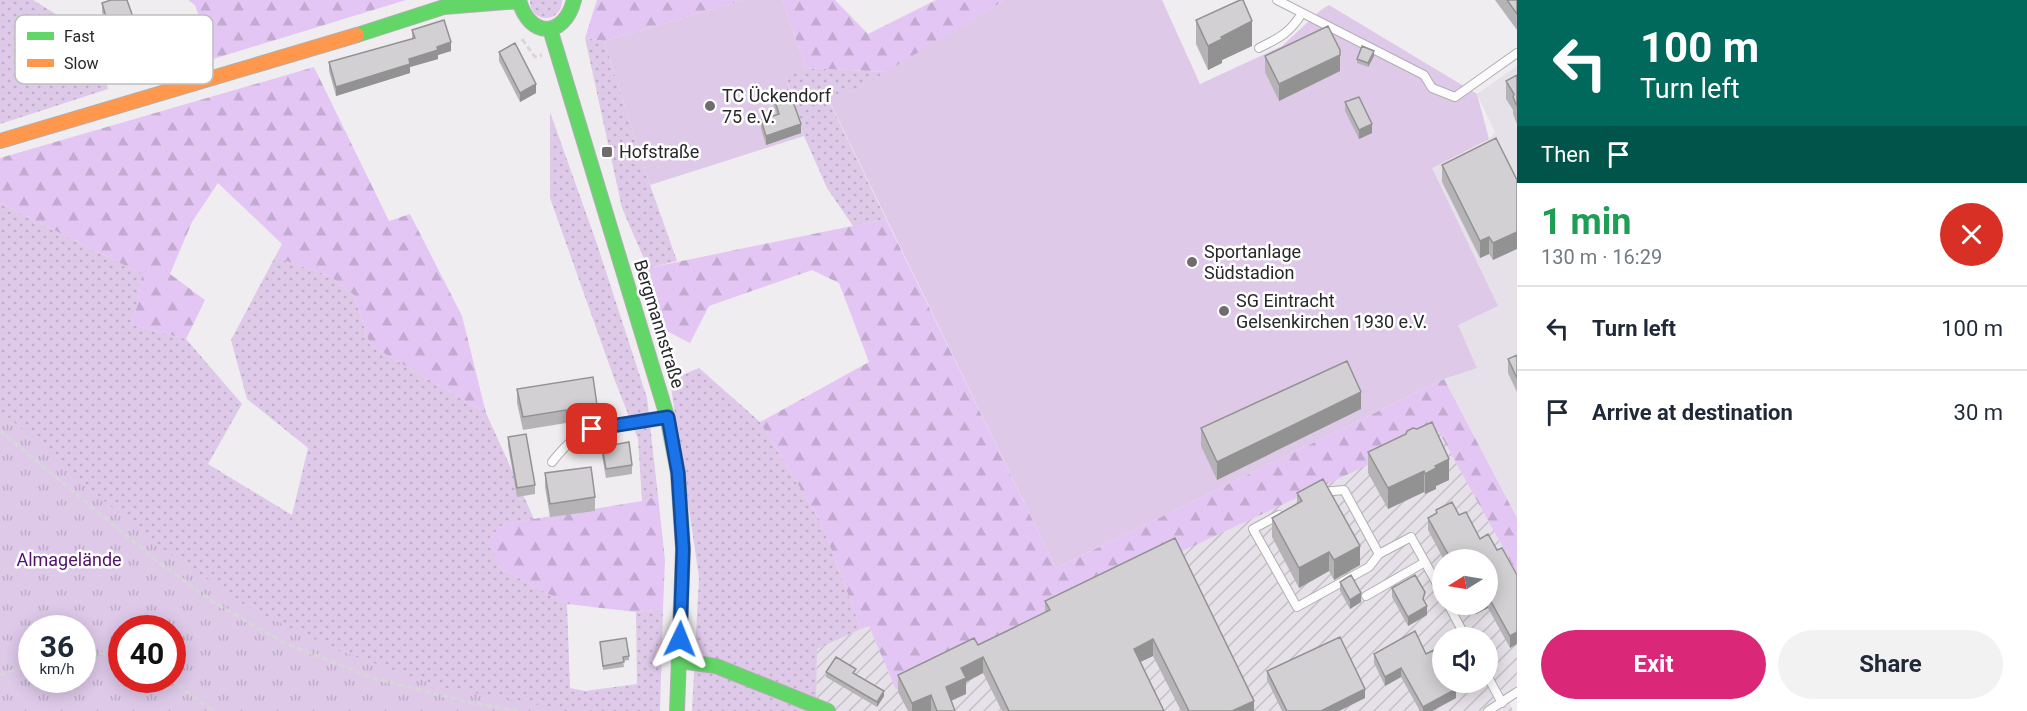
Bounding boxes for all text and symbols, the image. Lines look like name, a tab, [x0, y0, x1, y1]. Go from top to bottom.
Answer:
legend	[15, 15, 213, 84]
text: 100 m	[1640, 23, 1759, 72]
icon: left	[1541, 24, 1619, 102]
text: Fast	[64, 27, 95, 46]
text: Slow	[64, 54, 99, 73]
text: Turn left	[1640, 73, 1740, 105]
place label: TC Ückendorf 75 e.V.	[722, 85, 832, 127]
marker: TC Ückendorf 75 e.V.	[703, 99, 717, 113]
icon: arrive	[1602, 138, 1635, 171]
place label: Hofstraße	[619, 141, 699, 162]
text: Then	[1541, 142, 1590, 167]
marker: Hofstraße	[600, 145, 614, 159]
text: 1 min	[1541, 201, 1632, 243]
button: close	[1940, 203, 2003, 266]
place label: Sportanlage Südstadion	[1204, 241, 1301, 283]
text: 130 m · 16:29	[1541, 245, 1662, 269]
marker: Sportanlage Südstadion	[1185, 255, 1199, 269]
street label: Bergmannstraße	[630, 257, 689, 391]
place label: SG Eintracht Gelsenkirchen 1930 e.V.	[1236, 290, 1427, 332]
marker: SG Eintracht Gelsenkirchen 1930 e.V.	[1217, 304, 1231, 318]
icon: left	[1541, 312, 1574, 345]
text: Turn left	[1592, 316, 1676, 341]
text: 100 m	[1941, 316, 2003, 341]
icon: arrive	[1541, 396, 1574, 429]
text: Arrive at destination	[1592, 400, 1793, 425]
text: 30 m	[1954, 400, 2003, 425]
pin	[566, 403, 617, 454]
icon: arrive	[575, 412, 608, 445]
park label: Almagelände	[16, 549, 122, 570]
north arrow	[1432, 549, 1498, 615]
map controls	[1432, 549, 1498, 693]
position arrow	[648, 607, 712, 671]
speed limit sign: 40	[108, 615, 186, 693]
button: sound	[1432, 627, 1498, 693]
text: 36	[40, 629, 74, 664]
button: Exit	[1541, 630, 1766, 699]
button: Share	[1778, 630, 2003, 699]
text: km/h	[39, 660, 75, 678]

